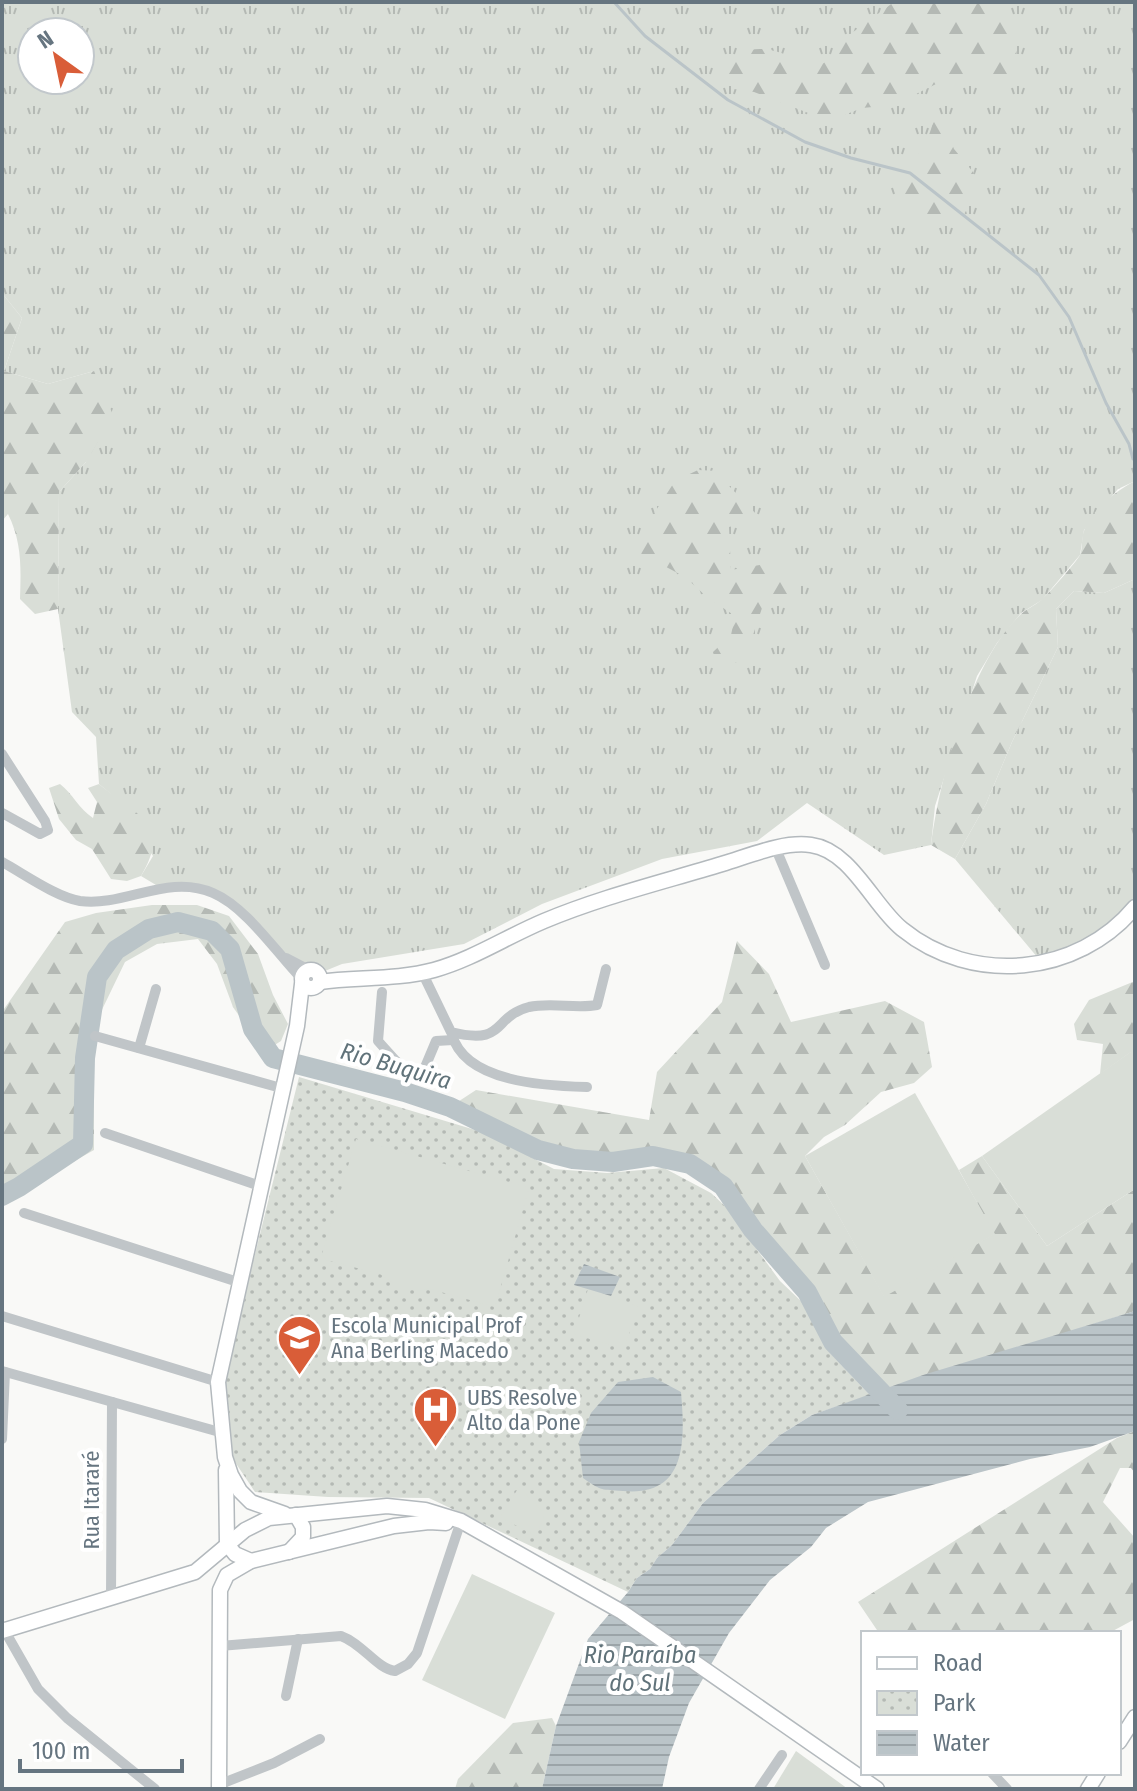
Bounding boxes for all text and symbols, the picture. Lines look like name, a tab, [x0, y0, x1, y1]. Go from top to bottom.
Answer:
north arrow	[16, 16, 96, 96]
text: N	[32, 25, 58, 55]
water label: Rio Buquira	[337, 1037, 455, 1095]
place label: Escola Municipal Prof Ana Berling Macedo	[331, 1312, 523, 1364]
school or university icon: Escola Municipal Prof Ana Berling Macedo	[276, 1314, 324, 1377]
place label: UBS Resolve Alto da Pone	[467, 1384, 581, 1436]
hospital icon: UBS Resolve Alto da Pone	[412, 1386, 460, 1449]
street label: Rua Itararé	[78, 1451, 105, 1549]
legend	[861, 1631, 1121, 1775]
water label: Rio Paraíba do Sul	[584, 1641, 696, 1697]
text: Road	[933, 1649, 983, 1677]
text: Park	[933, 1689, 976, 1717]
scale bar	[20, 1723, 182, 1773]
text: Water	[933, 1729, 990, 1757]
text: 100 m	[32, 1737, 90, 1765]

